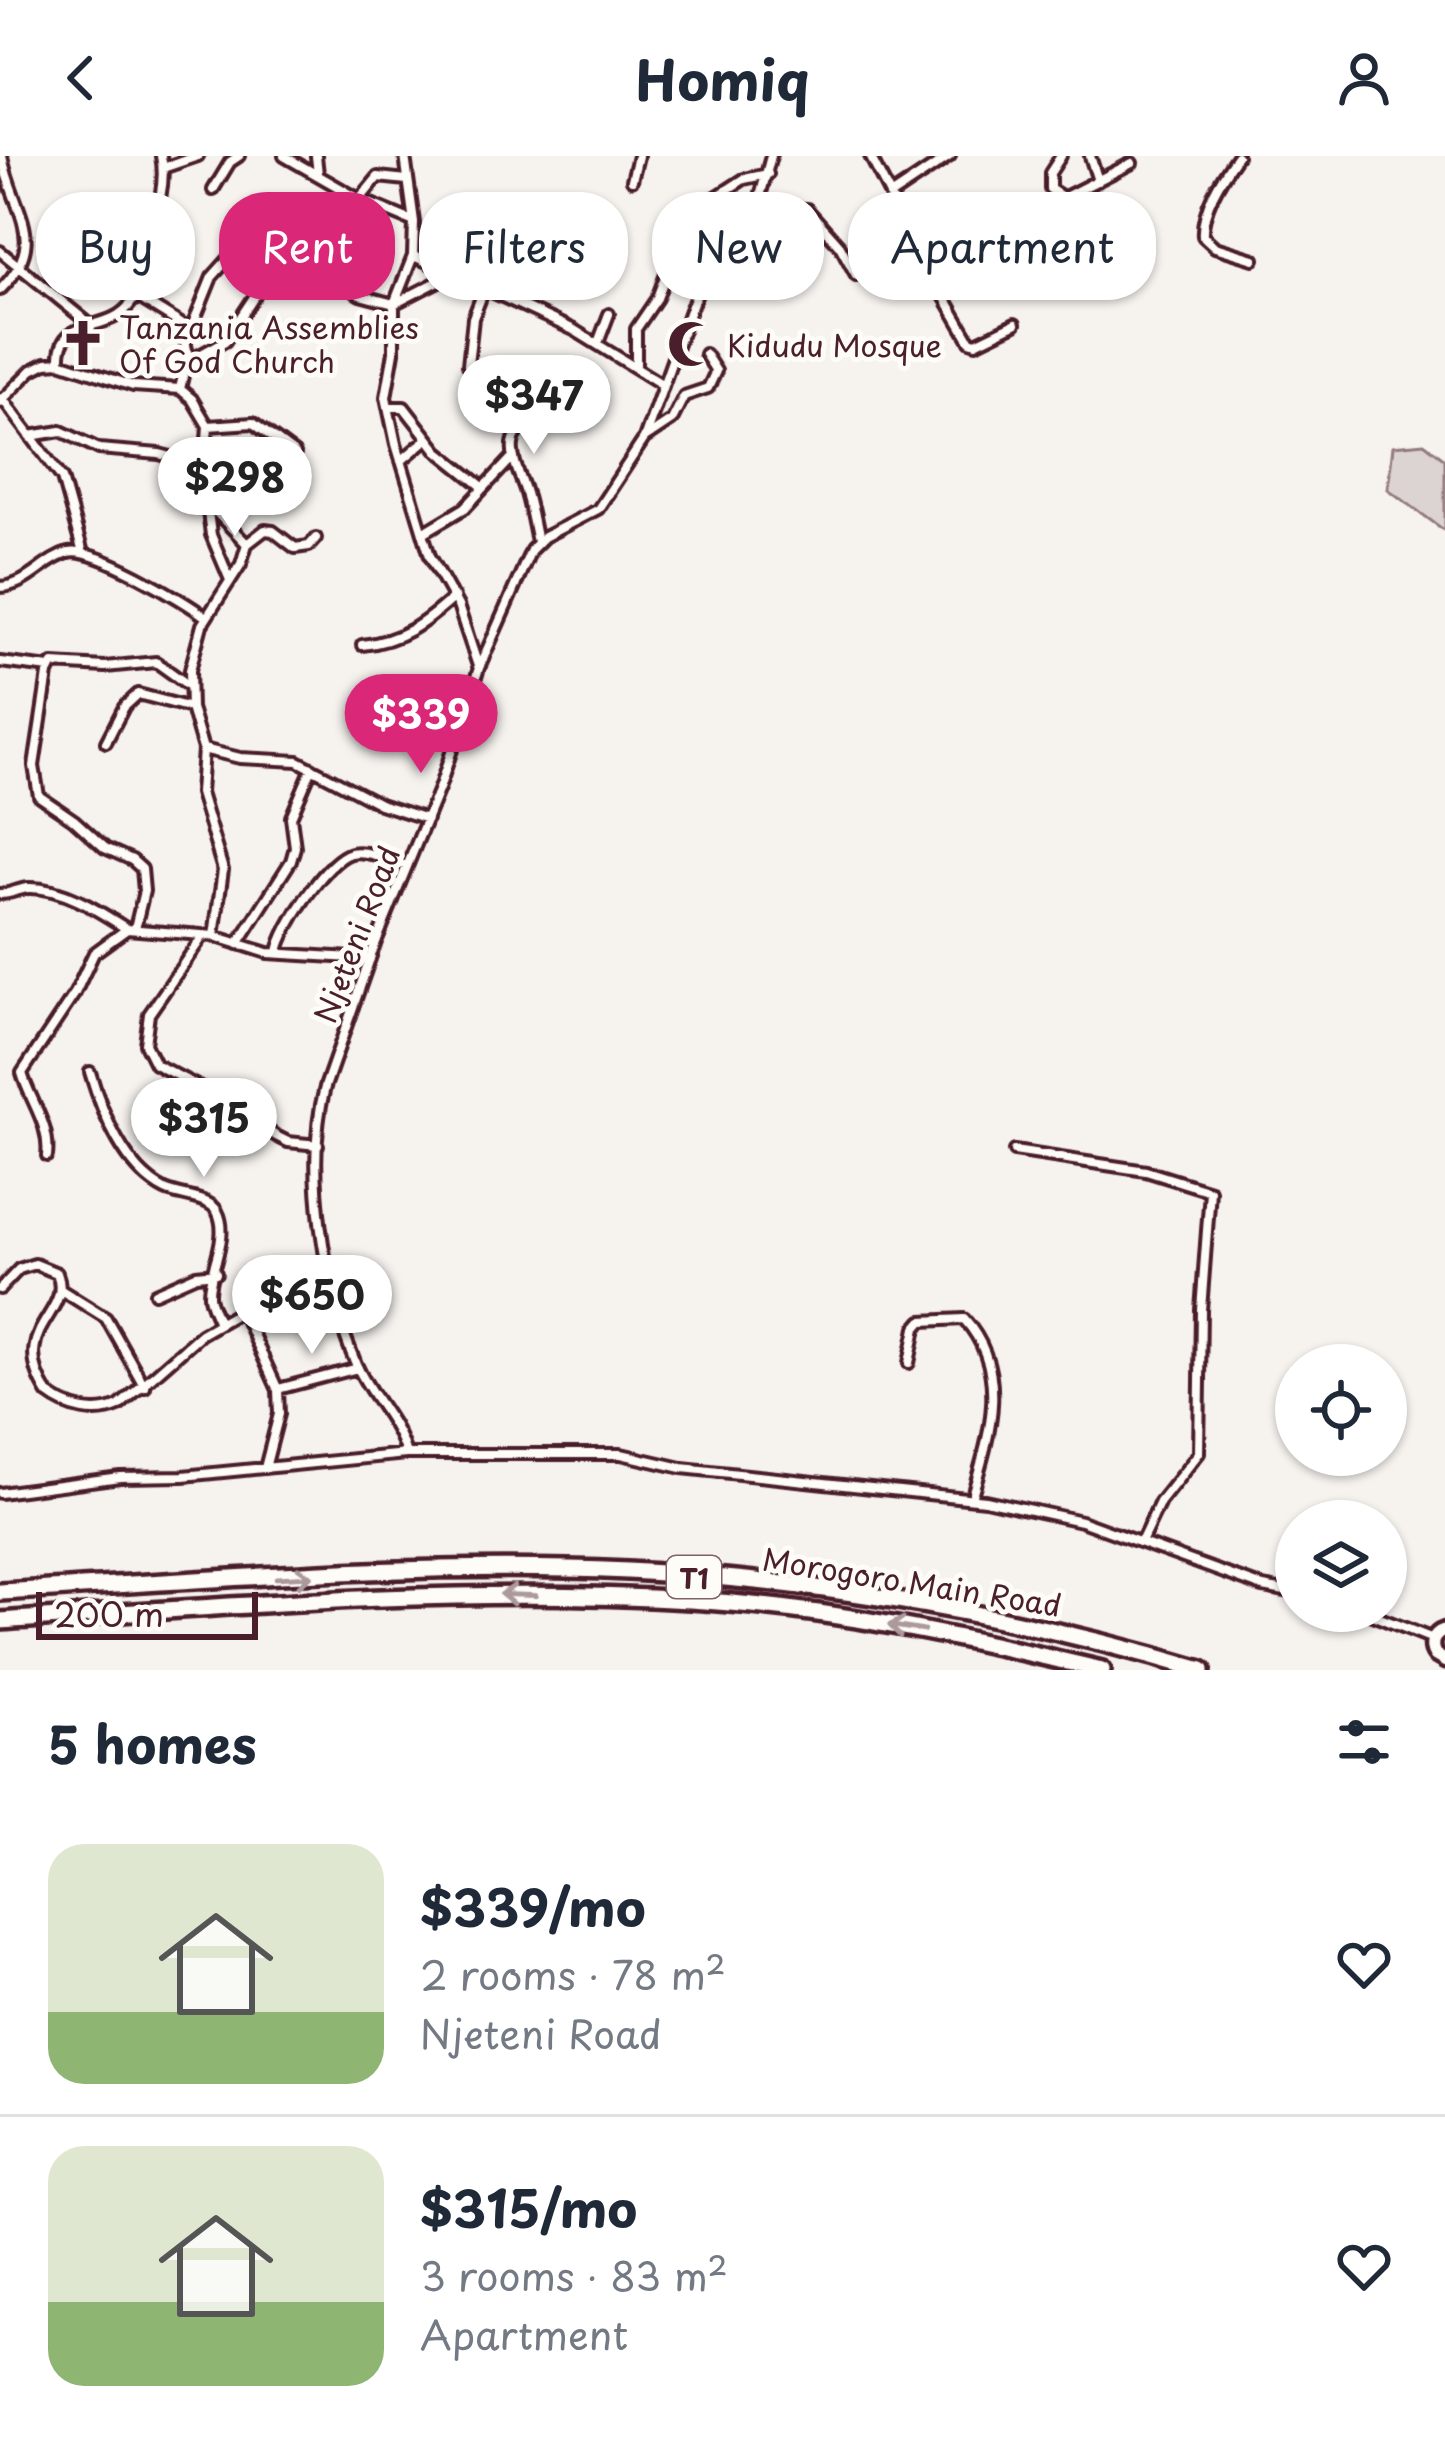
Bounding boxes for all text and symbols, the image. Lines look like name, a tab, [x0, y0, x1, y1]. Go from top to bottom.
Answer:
text: Homiq	[635, 38, 810, 119]
icon: back	[48, 45, 114, 111]
icon: person	[1331, 45, 1397, 111]
chip: Buy	[36, 192, 195, 300]
chip: Rent	[219, 192, 395, 300]
chip: Filters	[419, 192, 628, 300]
chip: New	[652, 192, 824, 300]
chip: Apartment	[848, 192, 1156, 300]
place label: Tanzania Assemblies Of God Church	[119, 304, 419, 383]
church icon: Tanzania Assemblies Of God Church	[58, 318, 108, 368]
mosque icon: Kidudu Mosque	[666, 319, 716, 369]
place label: Kidudu Mosque	[727, 322, 942, 367]
pin: $347	[463, 355, 605, 457]
text: $347	[485, 364, 583, 423]
pin: $298	[164, 437, 306, 539]
text: $298	[185, 446, 285, 505]
pin: $339	[350, 674, 492, 776]
text: $339	[372, 683, 470, 742]
street label: Njeteni Road	[302, 839, 410, 1029]
pin: $315	[133, 1078, 275, 1180]
text: $315	[158, 1087, 250, 1146]
pin: $650	[241, 1255, 383, 1357]
text: $650	[259, 1264, 365, 1323]
map controls	[1275, 1344, 1407, 1632]
button: locate	[1275, 1344, 1407, 1476]
button: layers	[1275, 1500, 1407, 1632]
street label: Morogoro Main Road	[759, 1535, 1065, 1627]
road number: T1	[667, 1556, 721, 1598]
one-way arrow	[273, 1565, 312, 1588]
one-way arrow	[499, 1584, 538, 1607]
scale bar	[36, 1586, 258, 1639]
text: 200 m	[54, 1588, 164, 1638]
one-way arrow	[887, 1615, 926, 1638]
text: 5 homes	[48, 1704, 257, 1781]
icon: filters	[1331, 1709, 1397, 1775]
text: $339/mo	[420, 1867, 646, 1944]
icon: home	[144, 1892, 288, 2036]
icon: heart	[1331, 1931, 1397, 1997]
text: 2 rooms · 78 m²	[420, 1944, 726, 2003]
text: Njeteni Road	[420, 2003, 662, 2062]
text: $315/mo	[420, 2168, 637, 2245]
icon: home	[144, 2194, 288, 2338]
icon: heart	[1331, 2233, 1397, 2299]
text: 3 rooms · 83 m²	[420, 2245, 728, 2304]
text: Apartment	[420, 2304, 628, 2363]

